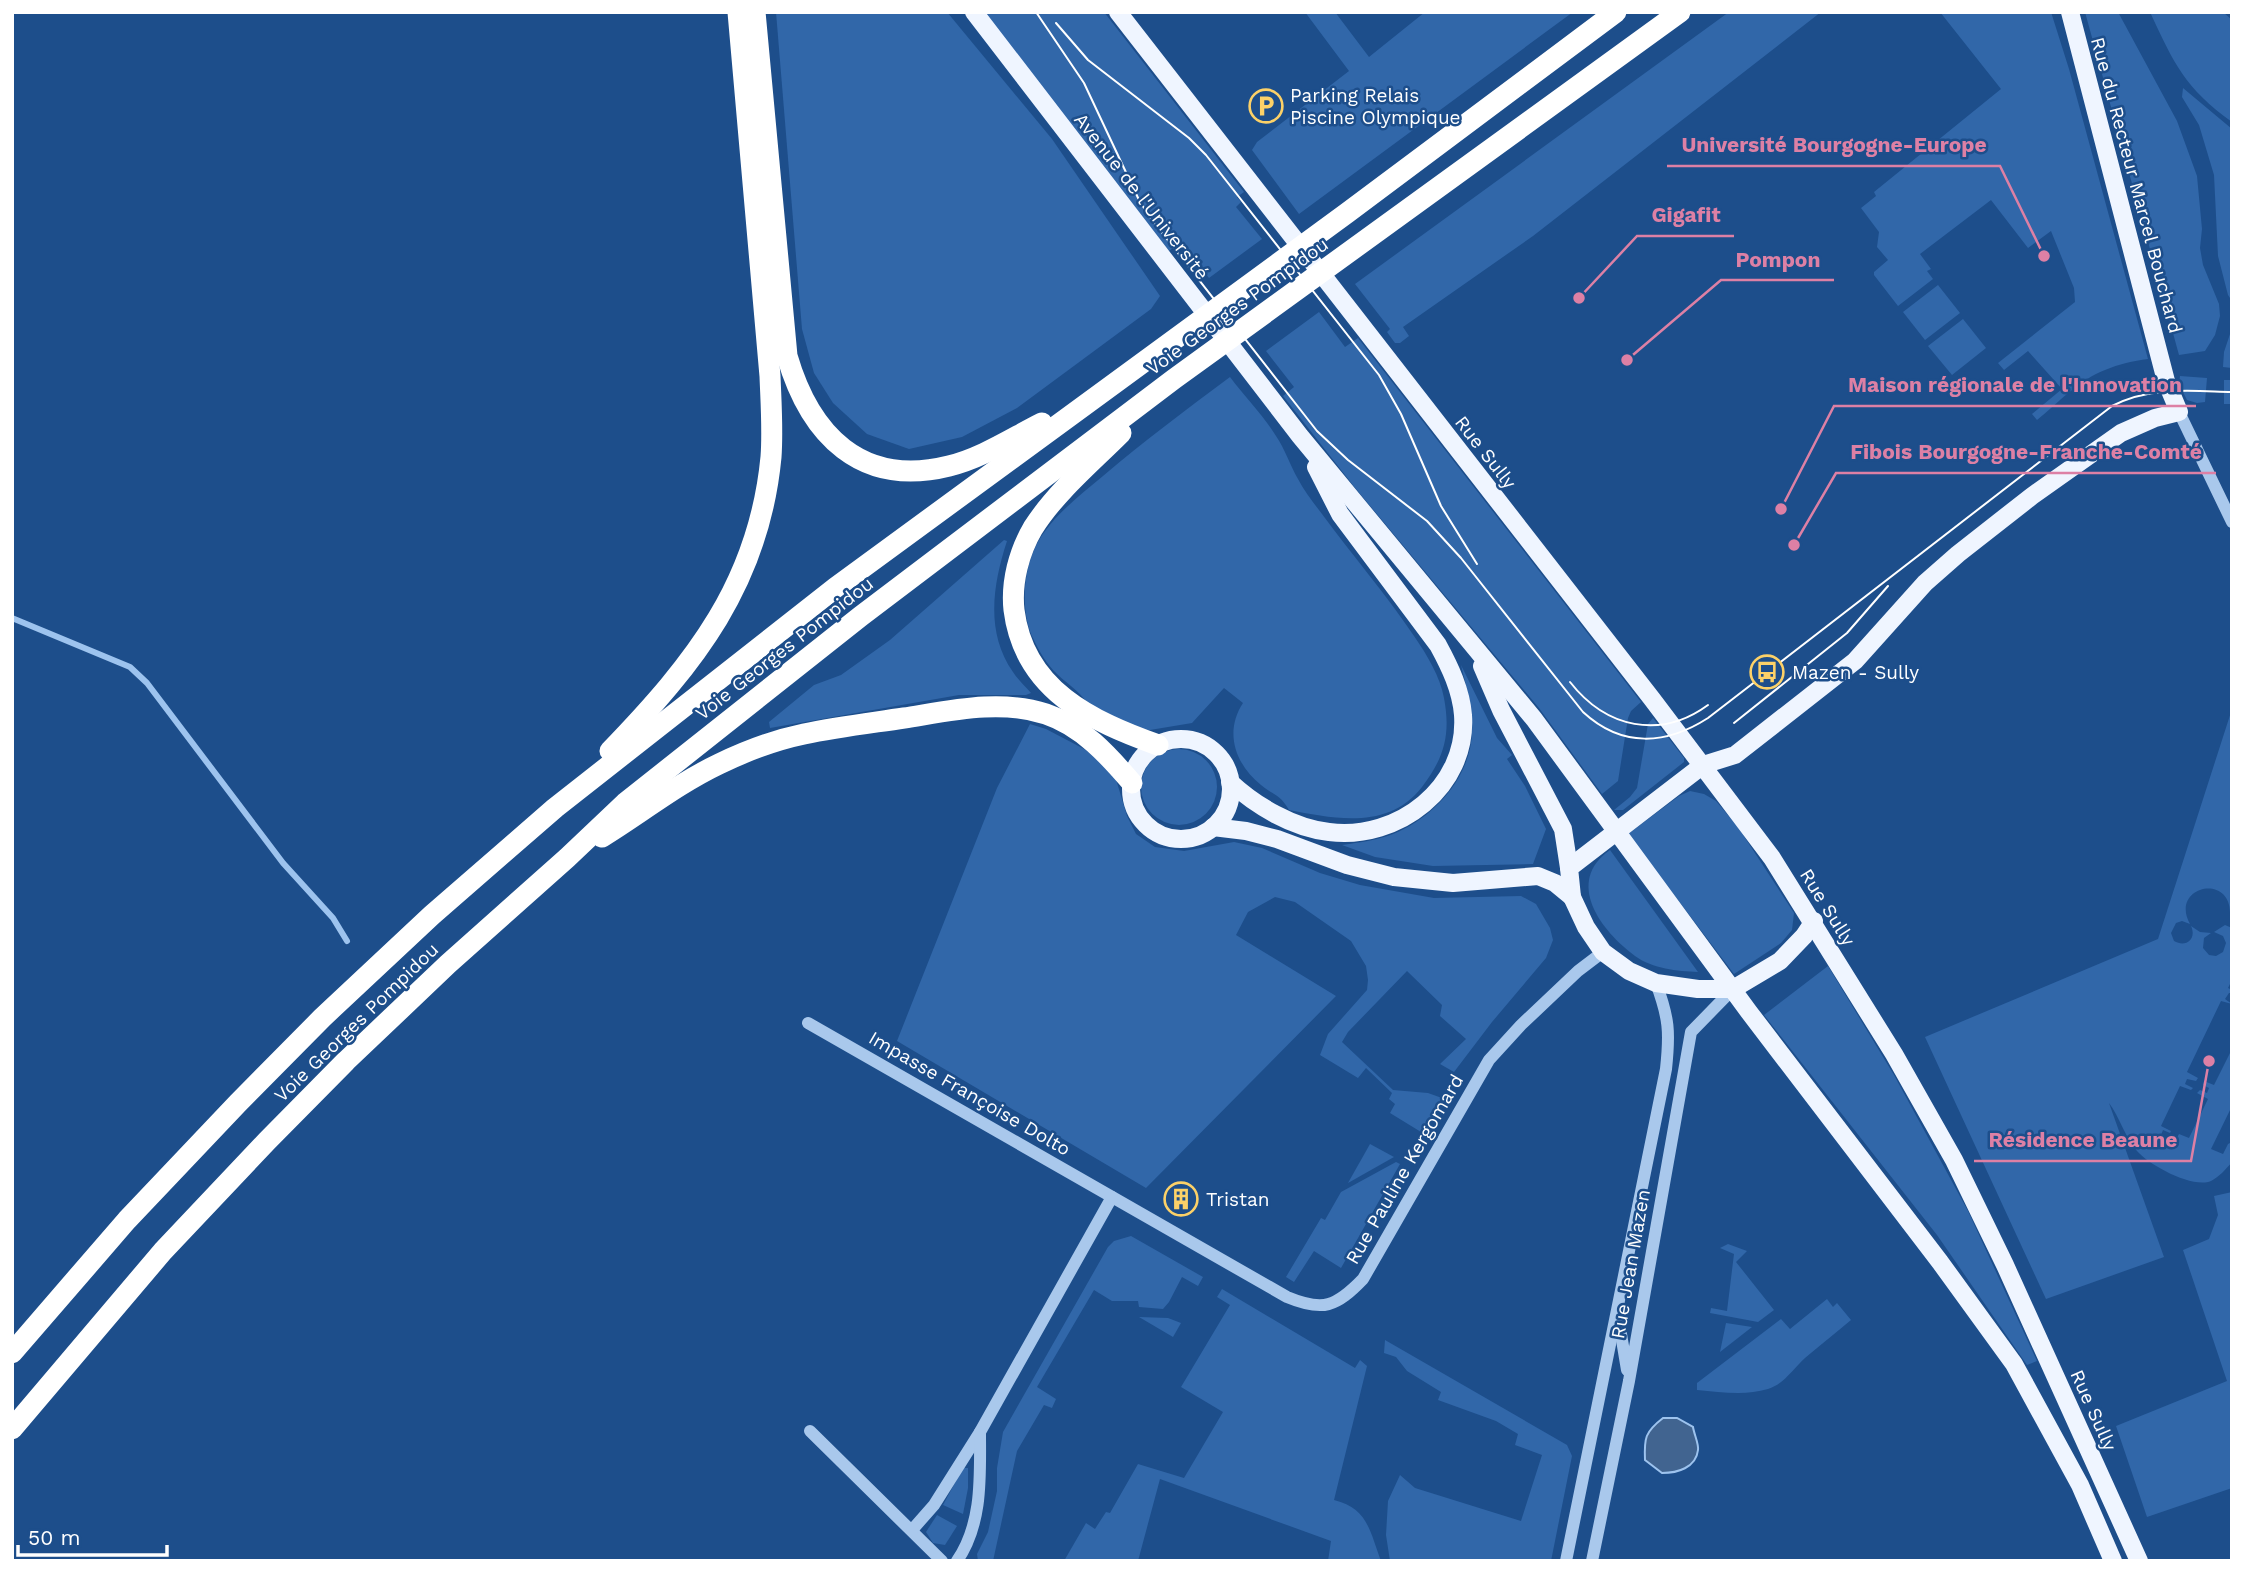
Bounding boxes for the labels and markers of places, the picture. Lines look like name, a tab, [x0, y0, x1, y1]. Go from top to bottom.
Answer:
place label: Parking Relais Piscine Olympique	[1290, 84, 1461, 129]
parking icon: Parking Relais Piscine Olympique	[1247, 87, 1285, 125]
callout: Université Bourgogne-Europe	[1667, 124, 2000, 166]
callout: Gigafit	[1637, 194, 1734, 236]
callout: Pompon	[1721, 238, 1834, 280]
callout: Maison régionale de l'Innovation	[1834, 364, 2196, 406]
callout: Fibois Bourgogne-Franche-Comté	[1836, 431, 2216, 473]
bus stop icon: Mazen - Sully	[1748, 653, 1786, 691]
place label: Mazen - Sully	[1792, 661, 1919, 684]
callout: Résidence Beaune	[1974, 1119, 2191, 1161]
building icon: Tristan	[1162, 1180, 1200, 1218]
place label: Tristan	[1206, 1188, 1269, 1211]

